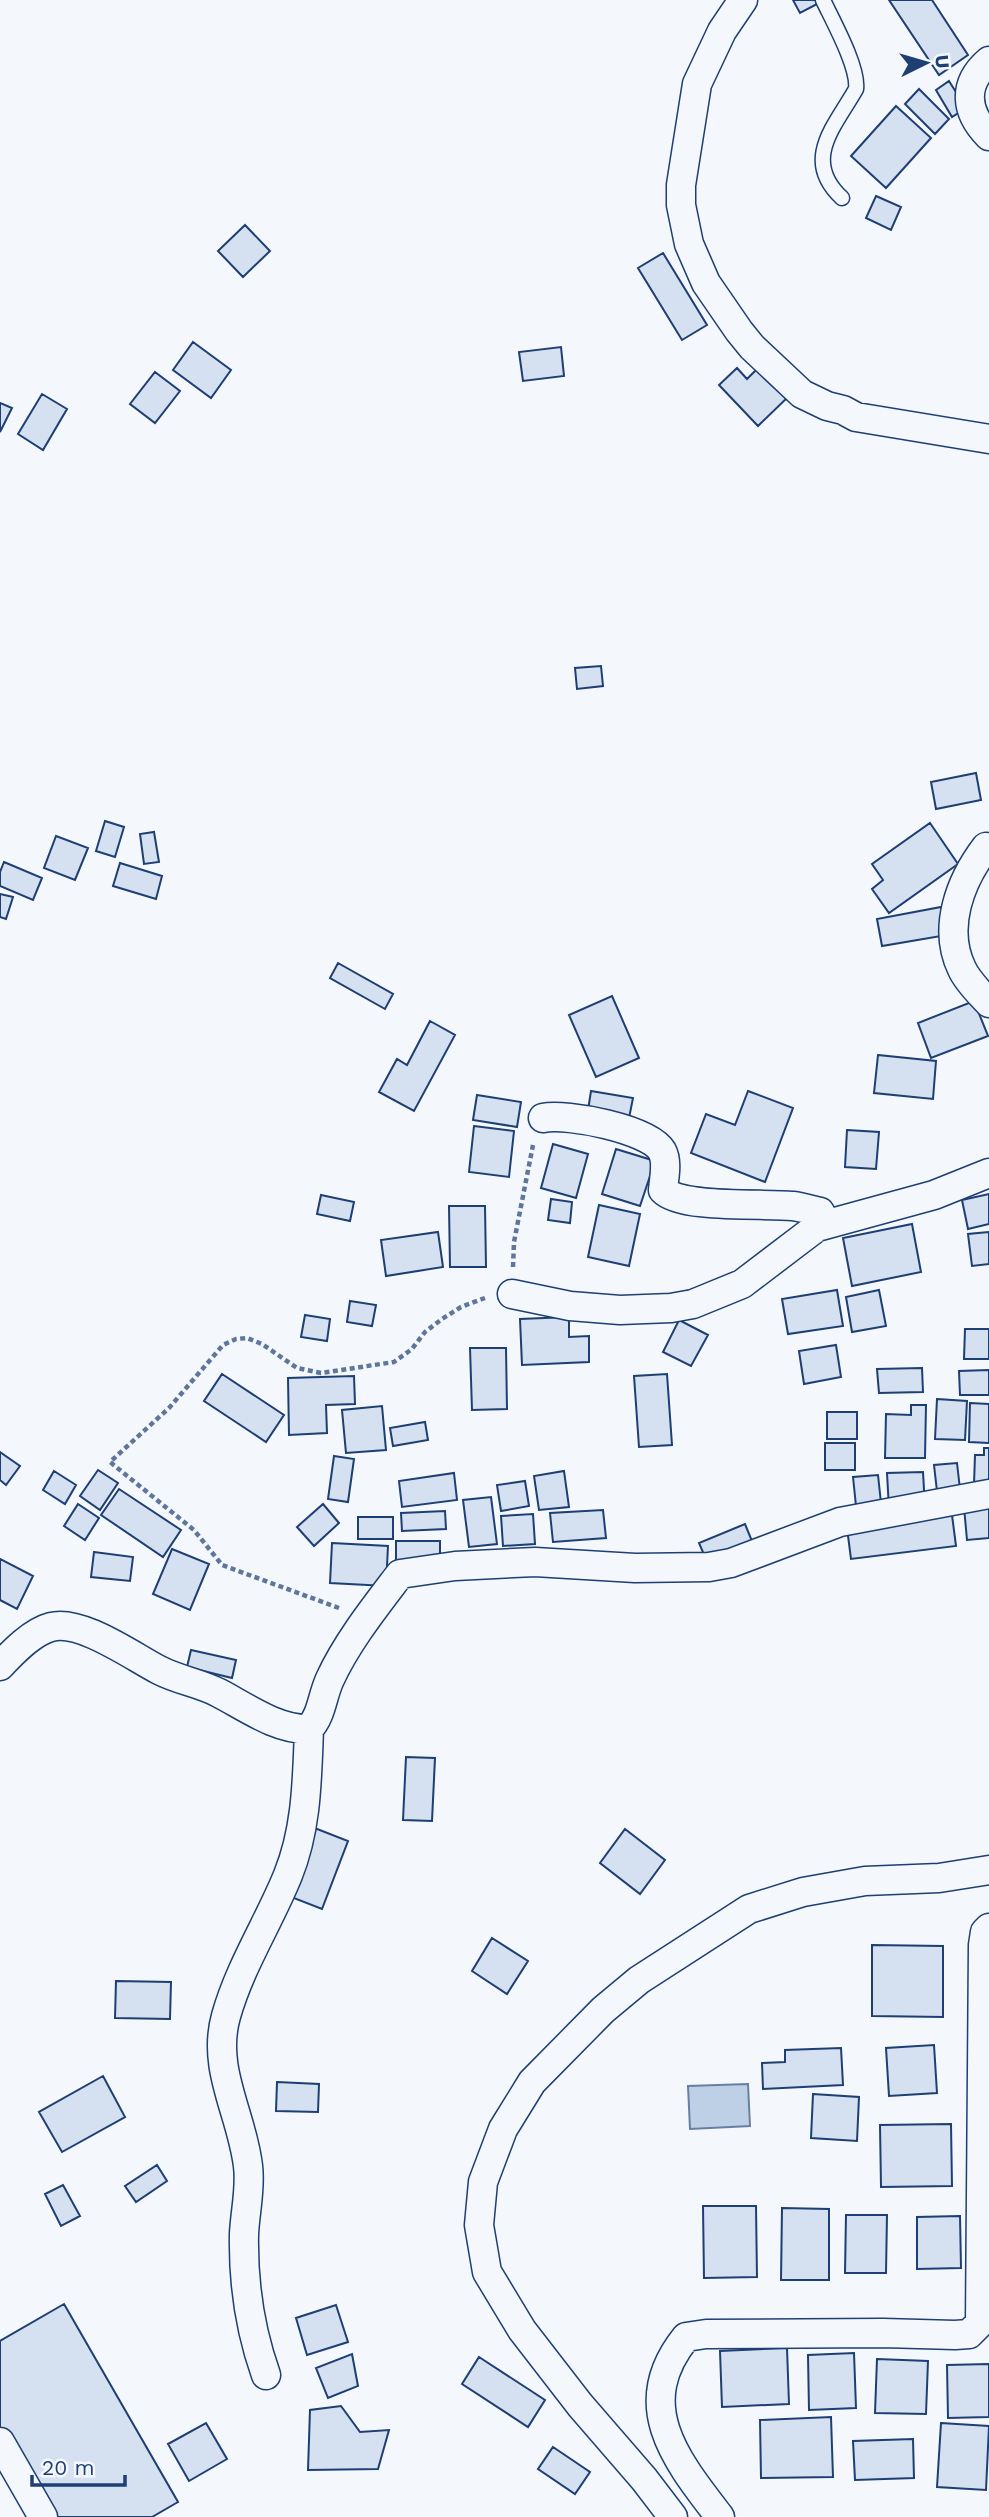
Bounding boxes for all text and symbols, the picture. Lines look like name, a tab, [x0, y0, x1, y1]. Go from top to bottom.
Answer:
north arrow	[891, 28, 961, 98]
text: U	[930, 54, 954, 69]
scale bar	[32, 2444, 124, 2488]
text: 20 m	[42, 2455, 94, 2480]

